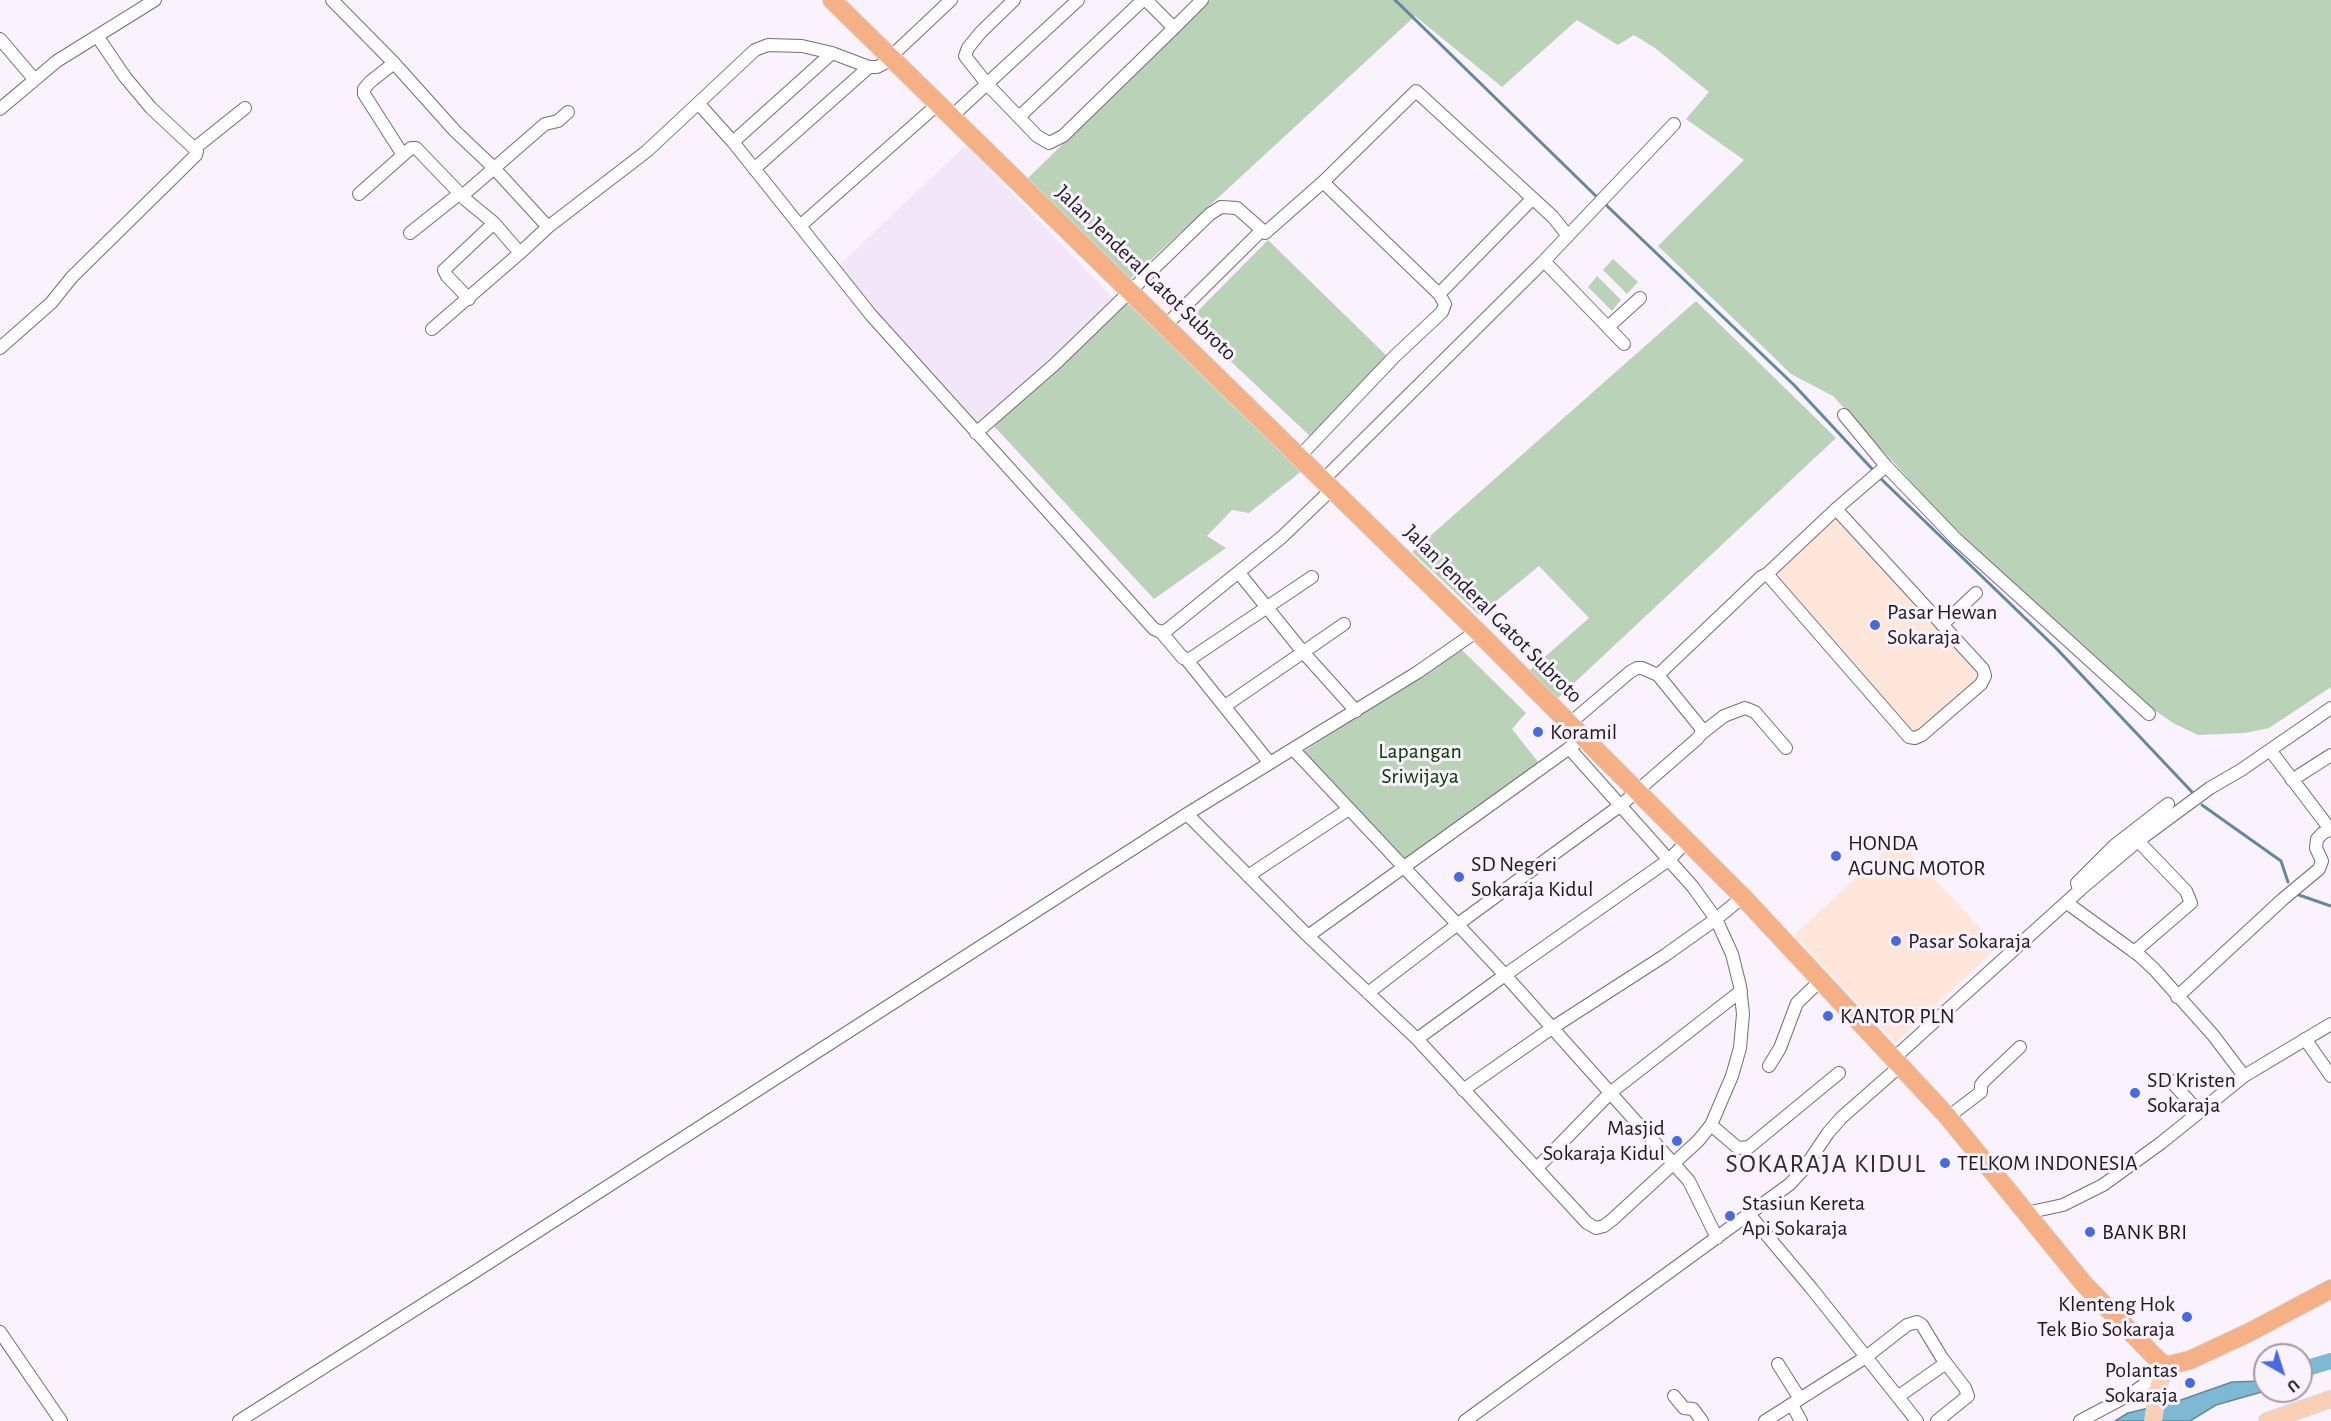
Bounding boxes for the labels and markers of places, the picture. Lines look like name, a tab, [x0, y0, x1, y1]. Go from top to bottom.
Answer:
place label: Pasar Hewan Sokaraja	[1887, 599, 1997, 650]
marker: Pasar Hewan Sokaraja	[1868, 618, 1882, 632]
place label: Koramil	[1550, 719, 1617, 745]
marker: Koramil	[1531, 725, 1545, 739]
place label: HONDA AGUNG MOTOR	[1848, 830, 1985, 882]
marker: HONDA AGUNG MOTOR	[1829, 849, 1843, 863]
place label: SD Negeri Sokaraja Kidul	[1471, 851, 1593, 902]
marker: SD Negeri Sokaraja Kidul	[1452, 870, 1466, 884]
place label: Pasar Sokaraja	[1908, 928, 2031, 954]
marker: Pasar Sokaraja	[1889, 934, 1903, 948]
place label: KANTOR PLN	[1840, 1003, 1955, 1029]
marker: KANTOR PLN	[1821, 1009, 1835, 1023]
place label: SD Kristen Sokaraja	[2147, 1067, 2236, 1118]
marker: SD Kristen Sokaraja	[2128, 1086, 2142, 1100]
place label: Masjid Sokaraja Kidul	[1543, 1115, 1665, 1166]
marker: Masjid Sokaraja Kidul	[1670, 1134, 1684, 1148]
place label: TELKOM INDONESIA	[1957, 1150, 2138, 1176]
marker: TELKOM INDONESIA	[1938, 1156, 1952, 1170]
place label: Stasiun Kereta Api Sokaraja	[1742, 1190, 1865, 1242]
marker: Stasiun Kereta Api Sokaraja	[1723, 1209, 1737, 1223]
place label: BANK BRI	[2102, 1219, 2187, 1245]
marker: BANK BRI	[2083, 1225, 2097, 1239]
place label: Klenteng Hok Tek Bio Sokaraja	[2037, 1291, 2175, 1342]
marker: Klenteng Hok Tek Bio Sokaraja	[2180, 1310, 2194, 1324]
place label: Polantas Sokaraja	[2105, 1357, 2178, 1408]
marker: Polantas Sokaraja	[2183, 1376, 2197, 1390]

